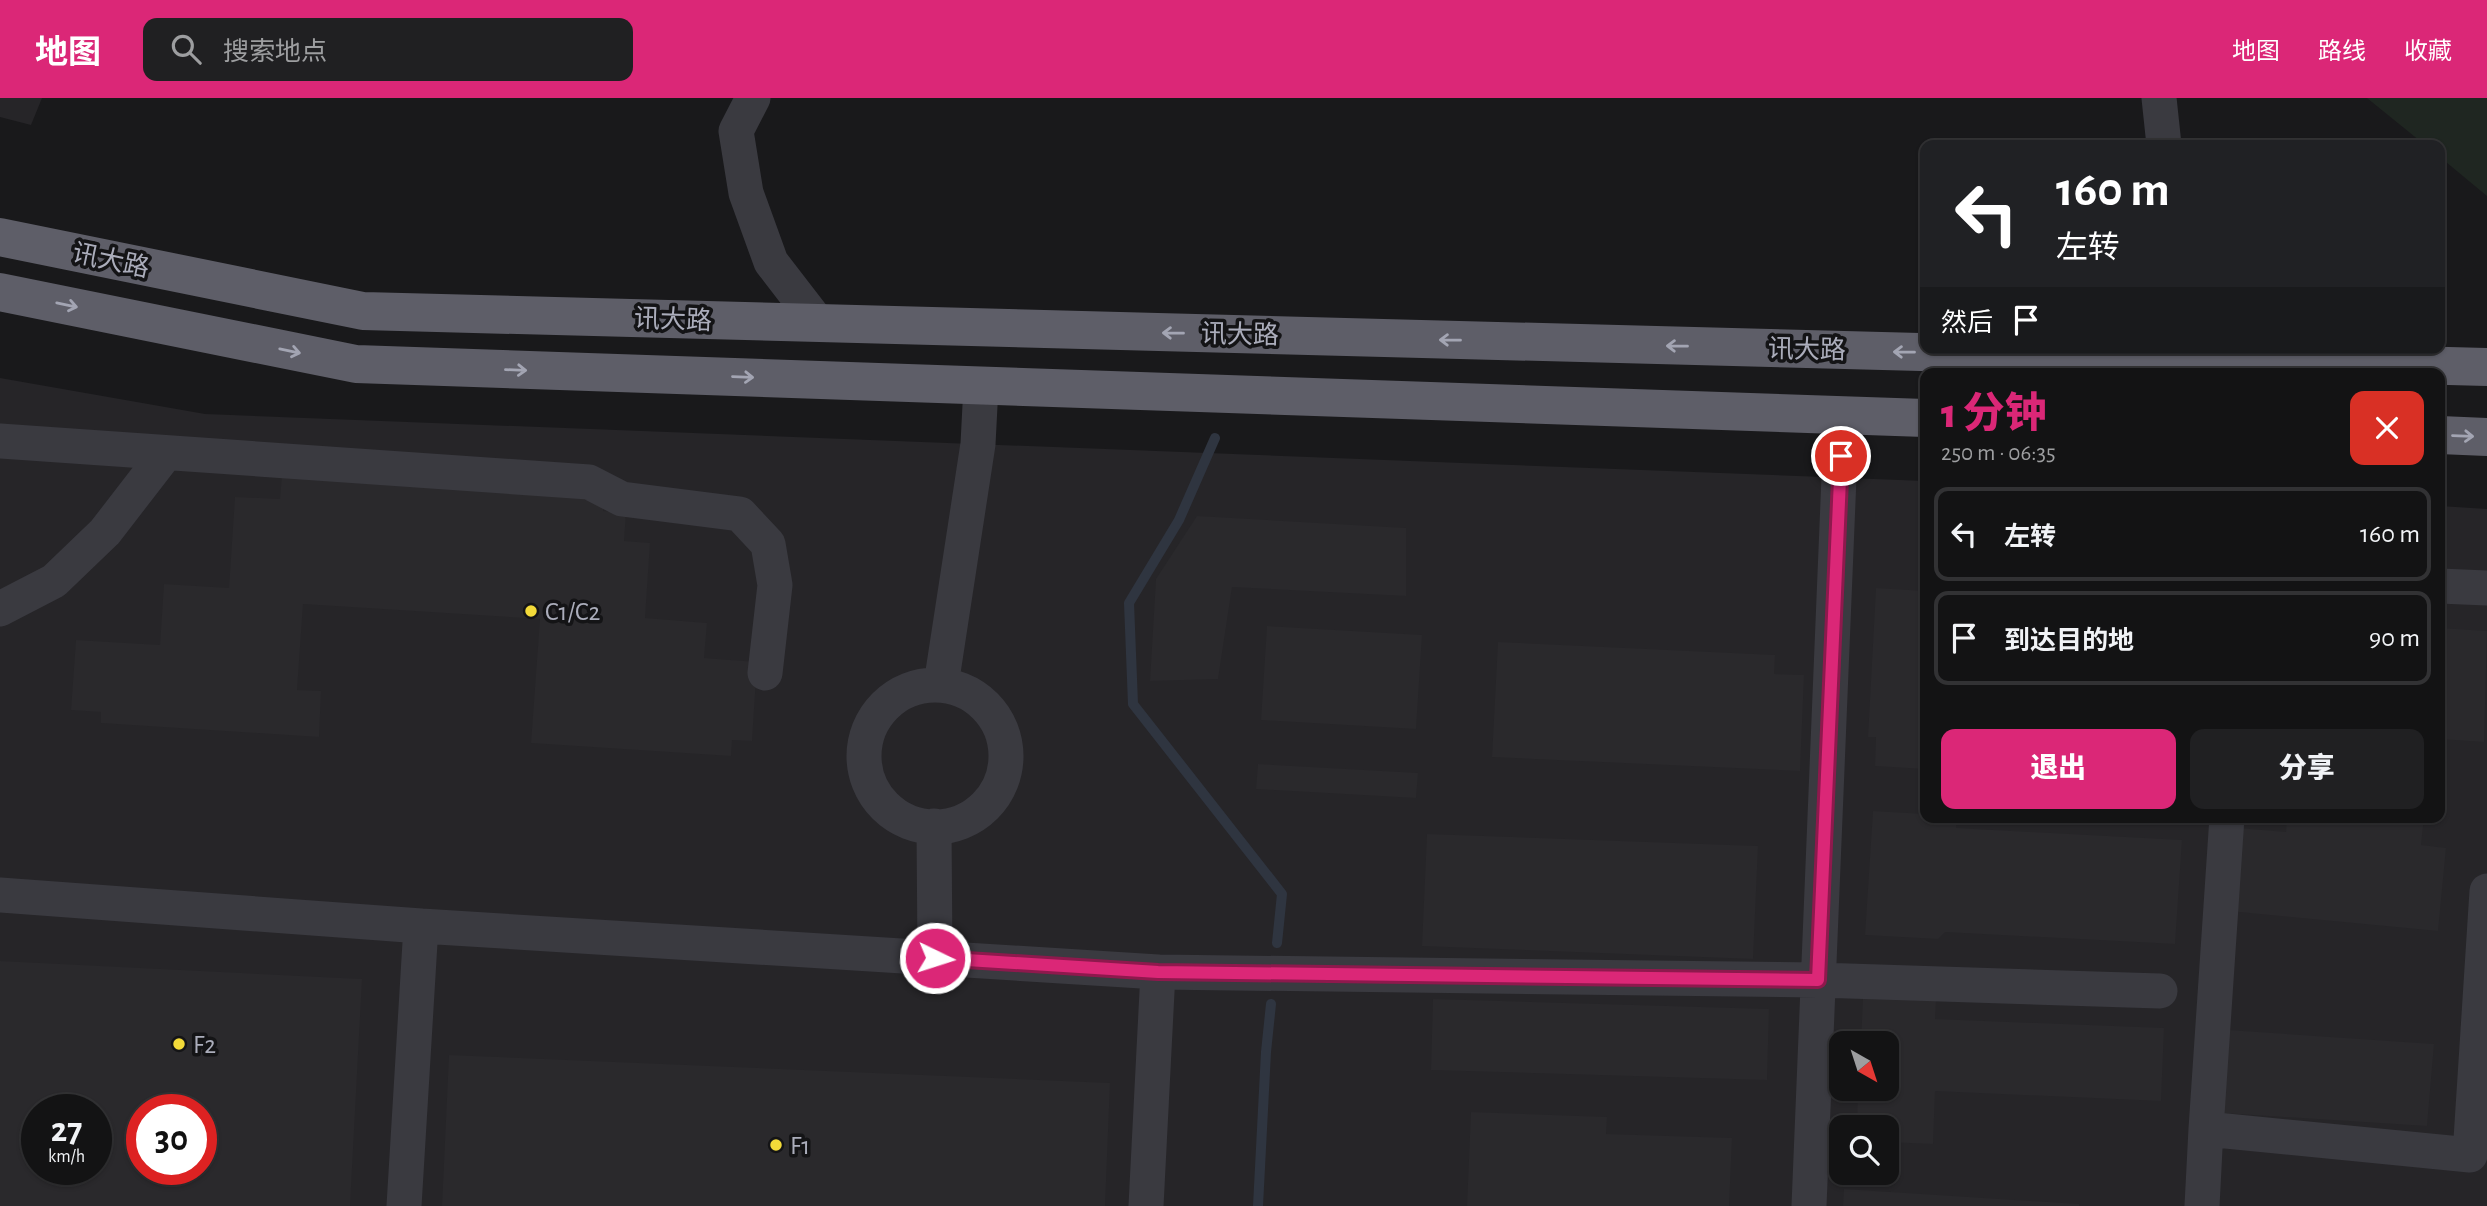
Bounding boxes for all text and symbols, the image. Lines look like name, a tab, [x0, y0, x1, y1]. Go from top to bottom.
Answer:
search box	[143, 18, 633, 81]
icon: search	[167, 30, 205, 68]
text: 地图	[35, 37, 101, 70]
text: 搜索地点	[223, 39, 327, 65]
text: 地图	[2232, 40, 2280, 64]
text: 路线	[2318, 40, 2366, 64]
text: 收藏	[2404, 40, 2452, 64]
text: 160 m	[2056, 166, 2170, 215]
icon: left	[1941, 168, 2032, 259]
text: 左转	[2056, 232, 2120, 264]
street label: 讯大路	[70, 239, 152, 282]
one-way arrow	[55, 299, 78, 313]
icon: arrive	[2007, 301, 2045, 339]
street label: 讯大路	[634, 305, 712, 334]
text: 然后	[1941, 310, 1993, 336]
street label: 讯大路	[1201, 320, 1279, 349]
one-way arrow	[1162, 326, 1185, 339]
one-way arrow	[1438, 333, 1461, 346]
street label: 讯大路	[1768, 335, 1846, 364]
one-way arrow	[1666, 339, 1689, 352]
one-way arrow	[278, 344, 301, 358]
one-way arrow	[1893, 345, 1916, 358]
one-way arrow	[504, 363, 527, 376]
one-way arrow	[731, 371, 754, 384]
button: close	[2350, 391, 2424, 465]
text: 1 分钟	[1941, 393, 2047, 435]
pin	[1811, 426, 1871, 486]
one-way arrow	[2451, 429, 2474, 442]
icon: arrive	[1822, 437, 1860, 475]
text: 250 m · 06:35	[1941, 442, 2056, 465]
icon: left	[1945, 515, 1983, 553]
text: 160 m	[2360, 521, 2420, 547]
text: 左转	[2004, 524, 2056, 550]
place label: C1/C2	[545, 599, 600, 625]
marker: C1/C2	[523, 603, 539, 619]
icon: arrive	[1945, 619, 1983, 657]
text: 90 m	[2369, 625, 2420, 651]
text: 到达目的地	[2004, 628, 2134, 654]
button: 退出	[1941, 729, 2176, 809]
button: 分享	[2190, 729, 2424, 809]
position arrow	[898, 921, 972, 995]
north arrow	[1829, 1031, 1899, 1101]
map controls	[1829, 1031, 1899, 1185]
place label: F2	[193, 1032, 216, 1058]
marker: F2	[171, 1036, 187, 1052]
speed limit sign: 30	[126, 1094, 217, 1185]
text: 27	[51, 1113, 82, 1148]
button: search	[1829, 1115, 1899, 1185]
place label: F1	[790, 1133, 810, 1159]
marker: F1	[768, 1137, 784, 1153]
text: km/h	[48, 1148, 85, 1166]

